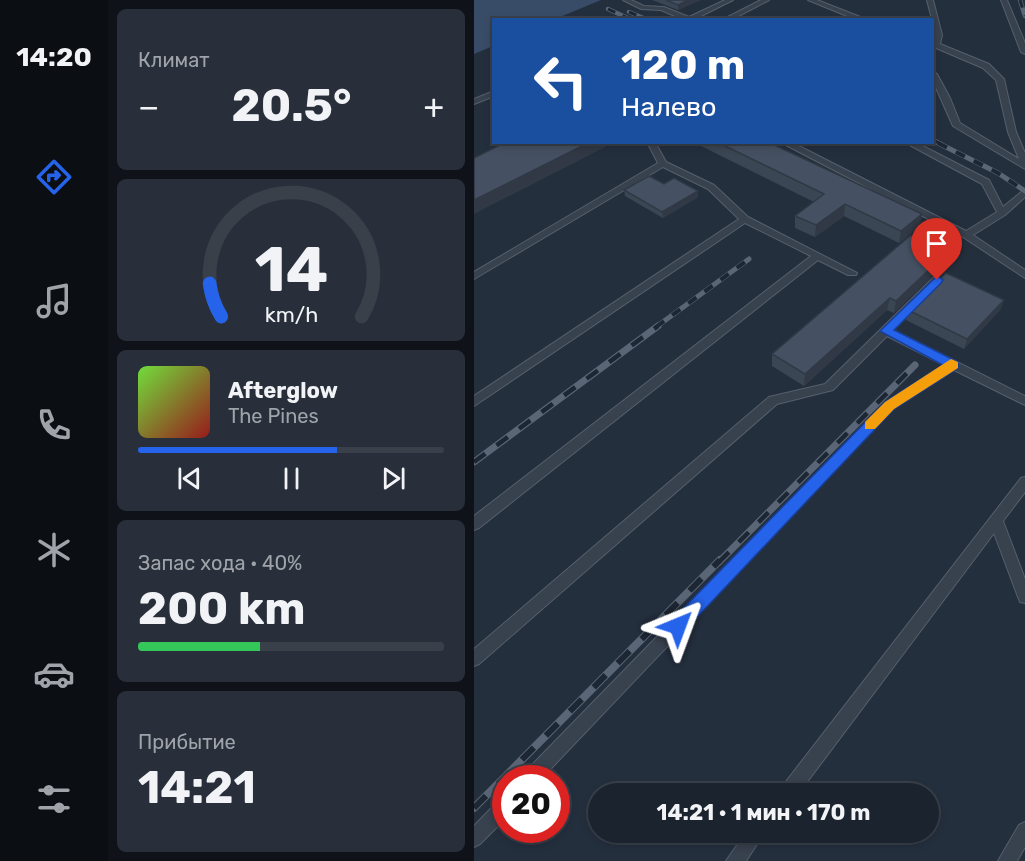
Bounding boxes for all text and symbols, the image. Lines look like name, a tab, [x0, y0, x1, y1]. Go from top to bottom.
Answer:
text: 120 m	[621, 40, 745, 90]
text: 14:20	[16, 41, 92, 73]
icon: left	[522, 42, 600, 120]
text: Климат	[138, 48, 210, 72]
text: 20.5°	[232, 79, 351, 132]
text: −	[138, 87, 159, 126]
text: +	[423, 87, 444, 126]
text: Налево	[621, 91, 717, 123]
icon: directions	[33, 156, 75, 198]
pin	[911, 218, 962, 280]
icon: arrive	[920, 227, 953, 260]
text: 14	[254, 233, 328, 307]
icon: music	[33, 280, 75, 322]
text: km/h	[264, 303, 318, 328]
text: Afterglow	[228, 377, 338, 404]
icon: phone	[33, 404, 75, 446]
text: The Pines	[228, 404, 319, 428]
icon: previous	[173, 462, 206, 495]
icon: pause	[275, 462, 308, 495]
icon: next	[377, 462, 410, 495]
icon: climate	[33, 529, 75, 571]
text: Запас хода · 40%	[138, 551, 302, 575]
text: 200 km	[138, 582, 306, 635]
position arrow	[646, 594, 710, 658]
icon: car	[33, 653, 75, 695]
text: Прибытие	[138, 730, 236, 754]
text: 14:21	[138, 761, 256, 814]
speed limit sign: 20	[492, 765, 570, 843]
icon: filters	[33, 778, 75, 820]
text: 14:21 · 1 мин · 170 m	[657, 799, 870, 826]

